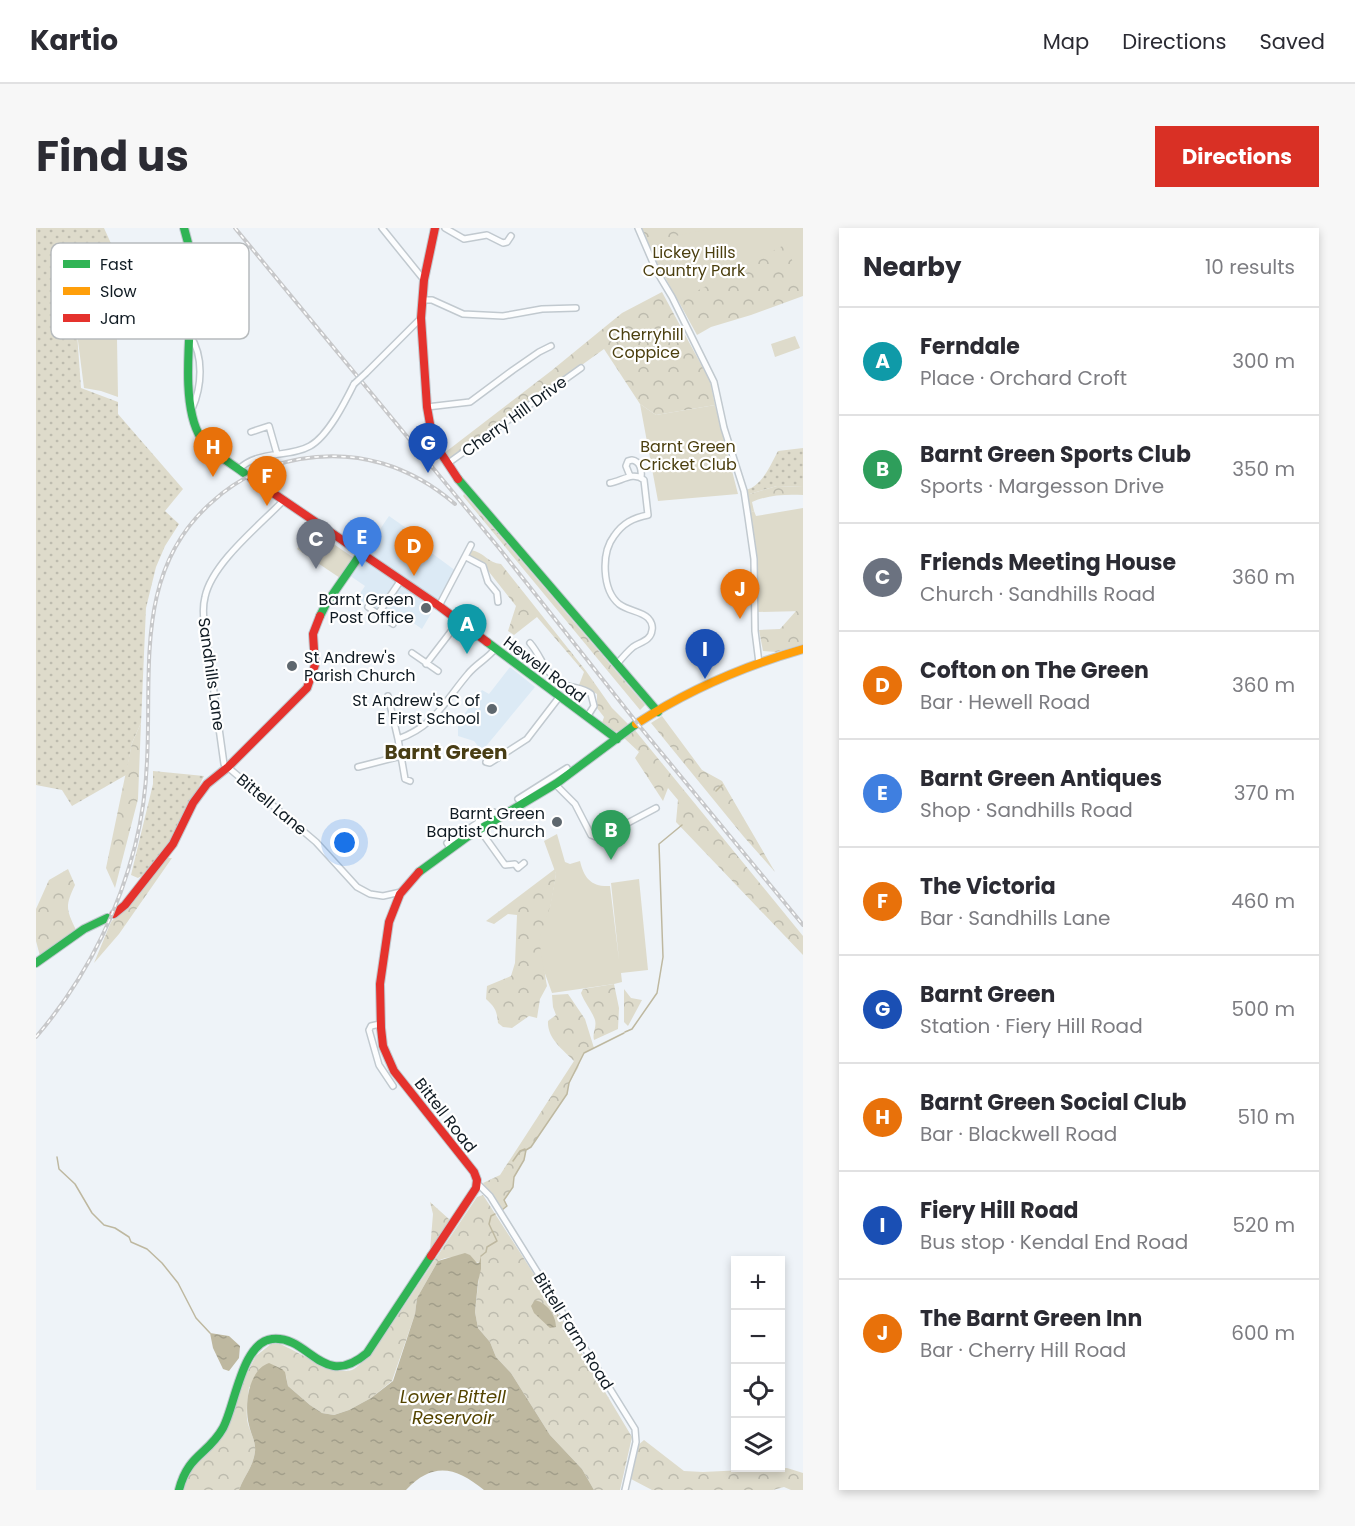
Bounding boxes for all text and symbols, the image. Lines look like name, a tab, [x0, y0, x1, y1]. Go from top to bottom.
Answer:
text: Kartio	[30, 21, 118, 60]
text: Map	[1043, 27, 1089, 56]
text: Directions	[1122, 27, 1226, 56]
text: Saved	[1259, 27, 1325, 56]
button: Directions	[1155, 126, 1319, 187]
text: Find us	[36, 127, 189, 186]
park label: Lickey Hills Country Park	[643, 241, 746, 282]
legend	[51, 243, 249, 339]
text: Nearby	[863, 249, 961, 285]
text: Fast	[100, 253, 133, 276]
text: 10 results	[1205, 253, 1295, 281]
text: Slow	[100, 280, 137, 303]
text: Jam	[100, 307, 136, 330]
park label: Cherryhill Coppice	[608, 323, 684, 364]
text: Ferndale	[920, 331, 1020, 362]
text: A	[875, 347, 890, 375]
text: 300 m	[1232, 347, 1295, 375]
text: Place · Orchard Croft	[920, 364, 1127, 392]
street label: Cherry Hill Drive	[457, 370, 572, 462]
pin: G	[408, 424, 448, 473]
pin: H	[194, 428, 232, 477]
park label: Barnt Green Cricket Club	[639, 435, 737, 476]
text: Barnt Green Sports Club	[920, 439, 1191, 470]
text: B	[876, 455, 889, 483]
text: 350 m	[1232, 455, 1295, 483]
pin: F	[248, 456, 286, 506]
text: Sports · Margesson Drive	[920, 472, 1164, 500]
pin: E	[342, 518, 382, 567]
pin: C	[296, 520, 336, 569]
pin: D	[394, 526, 434, 576]
text: Friends Meeting House	[920, 547, 1176, 578]
text: C	[875, 563, 890, 591]
text: 360 m	[1232, 563, 1295, 591]
pin: J	[720, 570, 760, 619]
text: Church · Sandhills Road	[920, 580, 1155, 608]
place label: Barnt Green Post Office	[319, 588, 414, 629]
marker: Barnt Green Post Office	[419, 601, 433, 615]
pin: A	[448, 604, 486, 654]
street label: Sandhills Lane	[192, 616, 231, 732]
pin: I	[686, 630, 724, 679]
street label: Hewell Road	[499, 631, 591, 708]
place label: St Andrew's Parish Church	[304, 646, 416, 687]
text: Cofton on The Green	[920, 655, 1149, 686]
marker: St Andrew's Parish Church	[285, 659, 299, 673]
text: D	[875, 671, 890, 699]
text: 360 m	[1232, 671, 1295, 699]
text: Bar · Hewell Road	[920, 688, 1090, 716]
place label: St Andrew's C of E First School	[352, 689, 480, 730]
marker: St Andrew's C of E First School	[485, 702, 499, 716]
district label: Barnt Green	[384, 738, 508, 766]
text: Barnt Green Antiques	[920, 763, 1162, 794]
street label: Bittell Lane	[232, 768, 312, 841]
text: E	[877, 779, 888, 807]
text: 370 m	[1234, 779, 1295, 807]
text: Shop · Sandhills Road	[920, 796, 1133, 824]
place label: Barnt Green Baptist Church	[427, 802, 545, 843]
pin: B	[592, 810, 630, 860]
marker: Barnt Green Baptist Church	[550, 815, 564, 829]
your location	[330, 828, 359, 857]
text: The Victoria	[920, 871, 1056, 902]
text: F	[877, 887, 888, 915]
text: 460 m	[1231, 887, 1295, 915]
text: Bar · Sandhills Lane	[920, 904, 1110, 932]
text: Barnt Green	[920, 979, 1055, 1010]
text: G	[875, 995, 890, 1023]
text: 500 m	[1231, 995, 1295, 1023]
text: Station · Fiery Hill Road	[920, 1012, 1143, 1040]
street label: Bittell Road	[409, 1073, 482, 1157]
text: Barnt Green Social Club	[920, 1087, 1187, 1118]
text: H	[875, 1103, 890, 1131]
text: 510 m	[1238, 1103, 1295, 1131]
text: Bar · Blackwell Road	[920, 1120, 1117, 1148]
text: Fiery Hill Road	[920, 1195, 1079, 1226]
text: I	[880, 1211, 885, 1239]
text: 520 m	[1232, 1211, 1295, 1239]
text: Bus stop · Kendal End Road	[920, 1228, 1188, 1256]
map controls	[731, 1256, 785, 1472]
button: +	[731, 1256, 785, 1310]
street label: Bittell Farm Road	[528, 1268, 619, 1394]
text: The Barnt Green Inn	[920, 1303, 1142, 1334]
button: −	[731, 1310, 785, 1364]
text: J	[877, 1319, 888, 1347]
text: 600 m	[1231, 1319, 1295, 1347]
text: Bar · Cherry Hill Road	[920, 1336, 1126, 1364]
button: locate	[731, 1364, 785, 1418]
water label: Lower Bittell Reservoir	[400, 1384, 507, 1430]
button: layers	[731, 1418, 785, 1472]

